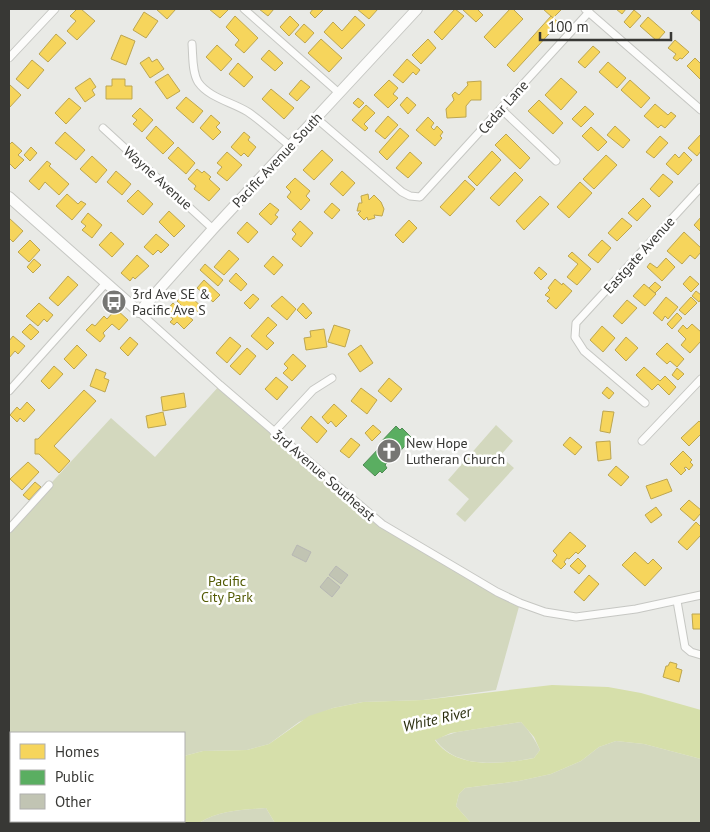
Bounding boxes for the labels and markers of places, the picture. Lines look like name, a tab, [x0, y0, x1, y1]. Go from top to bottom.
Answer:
place label: 3rd Ave SE & Pacific Ave S	[132, 285, 210, 319]
bus stop icon: 3rd Ave SE & Pacific Ave S	[101, 289, 127, 315]
place label: New Hope Lutheran Church	[406, 434, 505, 468]
church icon: New Hope Lutheran Church	[376, 438, 402, 464]

